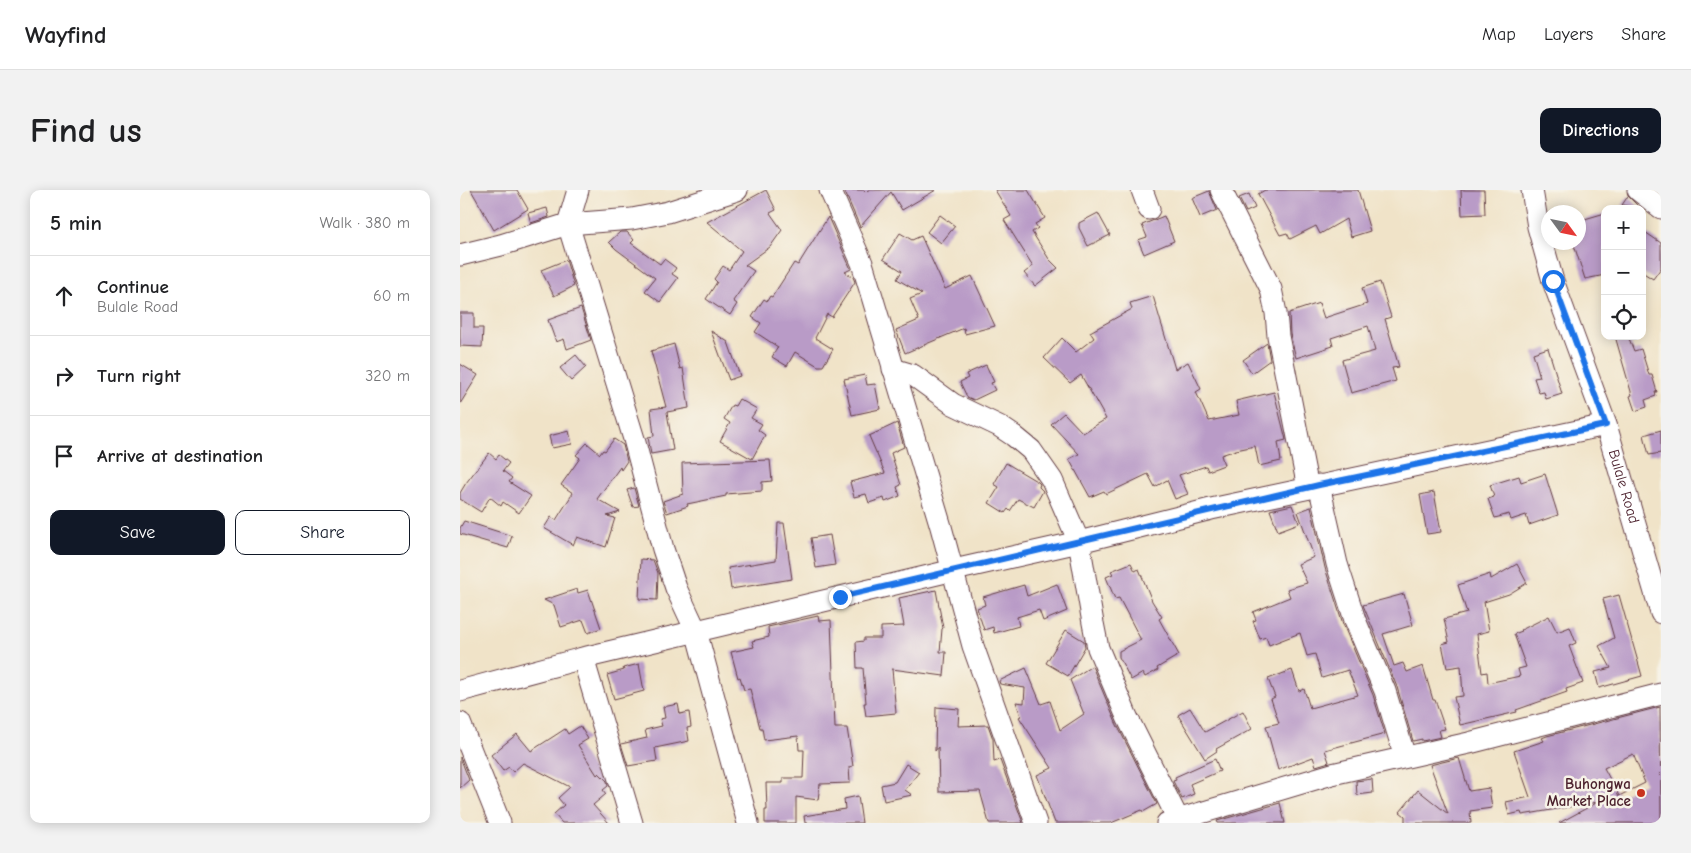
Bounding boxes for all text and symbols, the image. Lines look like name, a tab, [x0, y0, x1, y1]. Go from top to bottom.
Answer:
text: Wayfind	[25, 21, 106, 49]
text: Map	[1482, 24, 1516, 45]
text: Layers	[1544, 24, 1593, 45]
text: Share	[1621, 24, 1666, 45]
button: Directions	[1540, 108, 1661, 153]
text: Find us	[30, 110, 142, 151]
north arrow	[1541, 205, 1586, 250]
map controls	[1601, 205, 1646, 340]
button: +	[1601, 205, 1646, 250]
text: 5 min	[50, 211, 102, 235]
text: Walk · 380 m	[320, 214, 410, 232]
button: −	[1601, 250, 1646, 295]
route start	[1542, 270, 1565, 293]
text: Continue	[97, 276, 169, 298]
icon: ahead	[50, 282, 78, 310]
text: 60 m	[373, 287, 410, 305]
button: locate	[1601, 295, 1646, 340]
text: Bulale Road	[97, 298, 178, 316]
icon: right	[50, 362, 78, 390]
text: Turn right	[97, 365, 181, 387]
text: 320 m	[365, 367, 410, 385]
icon: arrive	[50, 442, 78, 470]
text: Arrive at destination	[97, 445, 263, 467]
street label: Bulale Road	[1605, 447, 1643, 526]
button: Save	[50, 510, 225, 555]
button: Share	[235, 510, 410, 555]
route end	[829, 586, 852, 609]
place label: Buhongwa Market Place	[1547, 775, 1631, 810]
marker: Buhongwa Market Place	[1635, 787, 1647, 799]

